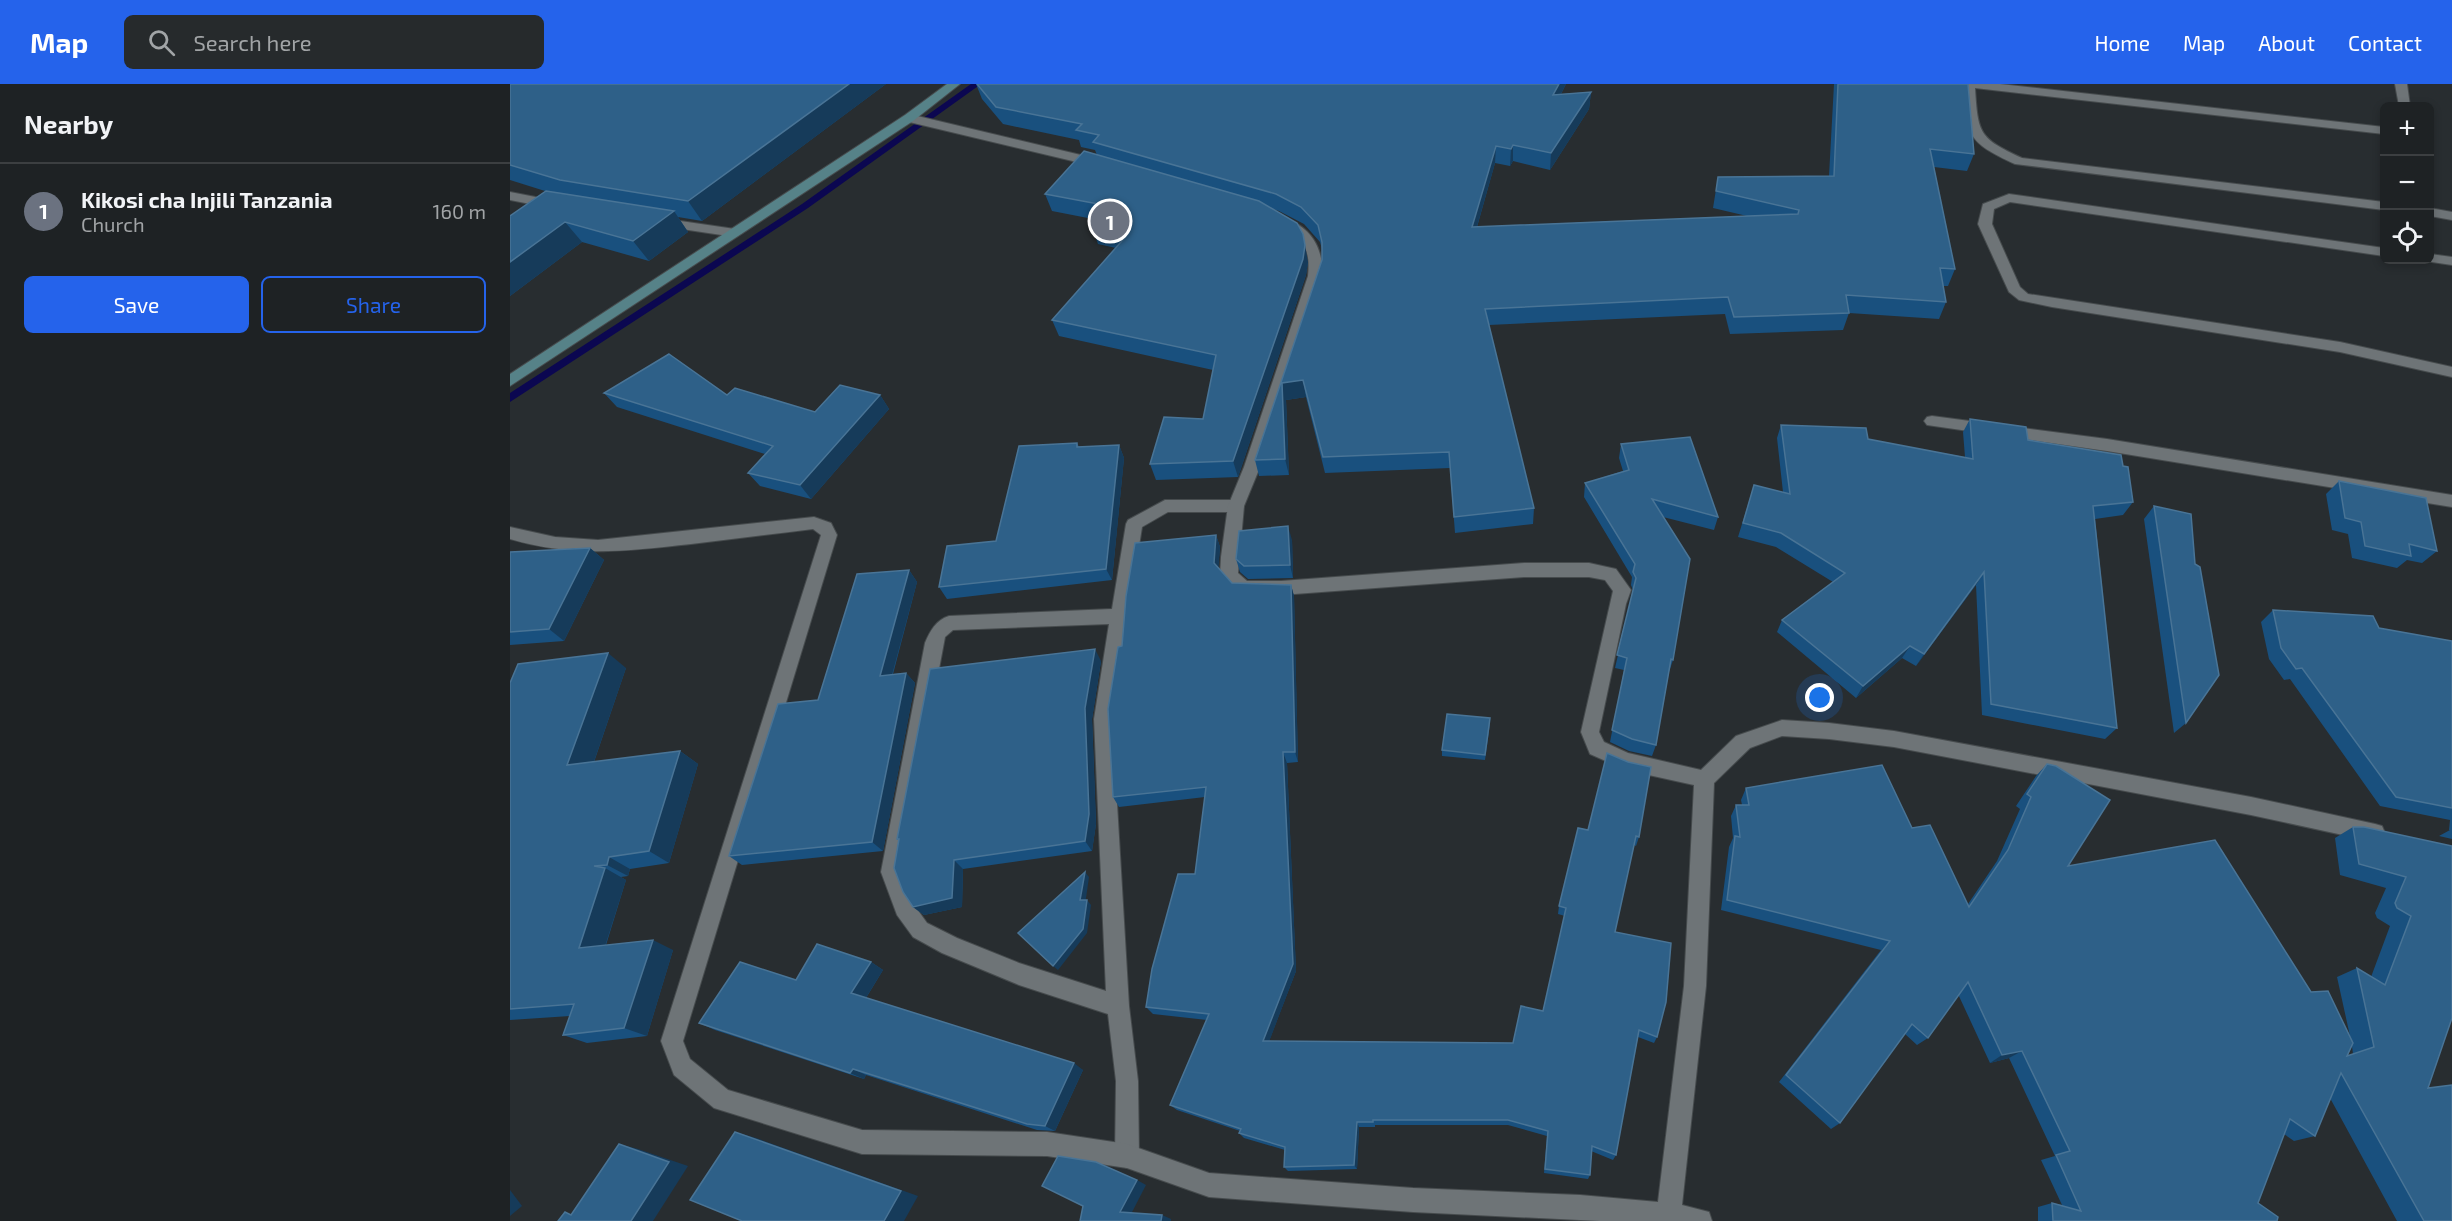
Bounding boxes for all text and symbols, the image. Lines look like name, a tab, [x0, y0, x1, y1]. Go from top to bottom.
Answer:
search box	[124, 15, 544, 69]
text: Map	[30, 25, 88, 59]
icon: search	[145, 26, 178, 59]
text: Search here	[193, 29, 312, 55]
text: Home	[2094, 30, 2150, 55]
text: Map	[2183, 30, 2225, 55]
text: About	[2258, 30, 2315, 55]
text: Contact	[2348, 30, 2422, 55]
map controls	[2380, 102, 2434, 264]
button: +	[2380, 102, 2434, 156]
text: Nearby	[24, 108, 113, 139]
button: −	[2380, 156, 2434, 210]
text: Kikosi cha Injili Tanzania	[81, 186, 333, 212]
pin: 1	[1090, 198, 1130, 244]
text: 1	[39, 199, 48, 223]
text: 160 m	[433, 199, 486, 223]
button: locate	[2380, 210, 2434, 264]
text: Church	[81, 212, 145, 236]
button: Save	[24, 276, 249, 333]
button: Share	[261, 276, 486, 333]
your location	[1805, 683, 1834, 712]

